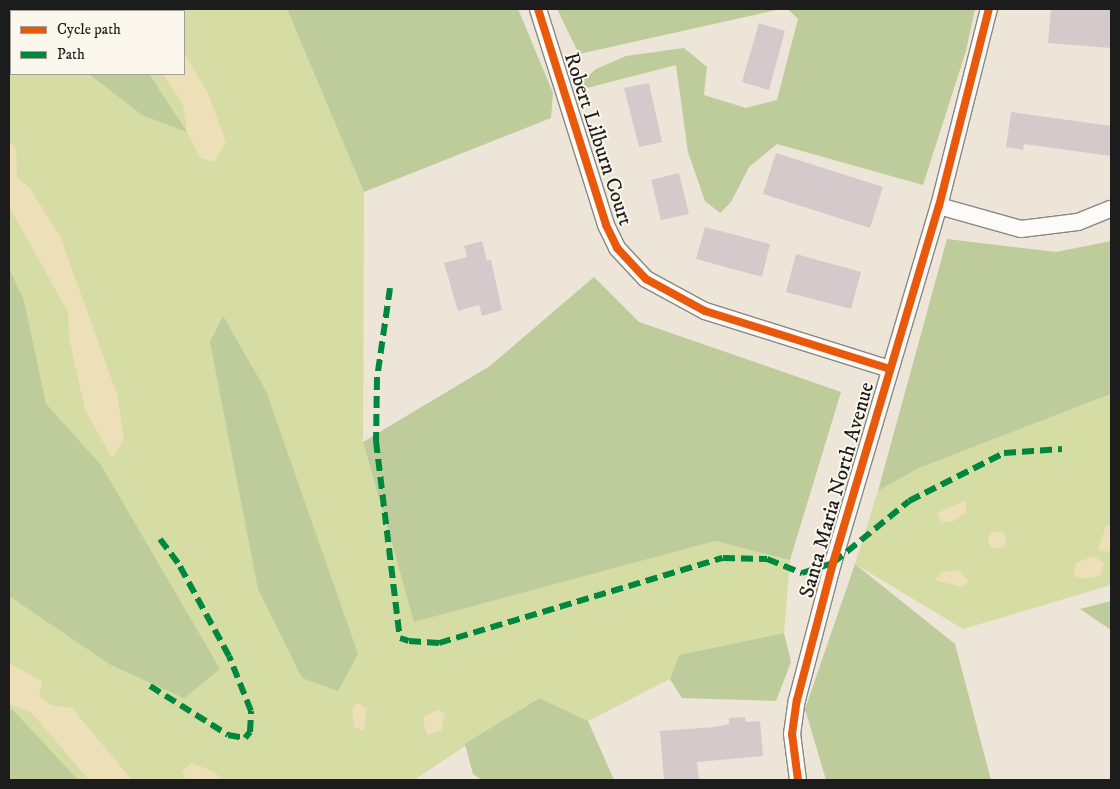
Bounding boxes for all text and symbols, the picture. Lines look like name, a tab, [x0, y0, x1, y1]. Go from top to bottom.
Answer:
legend	[10, 10, 185, 75]
text: Cycle path	[57, 20, 121, 39]
text: Path	[57, 45, 85, 64]
street label: Robert Lilburn Court	[558, 49, 638, 229]
street label: Santa Maria North Avenue	[794, 379, 880, 601]

